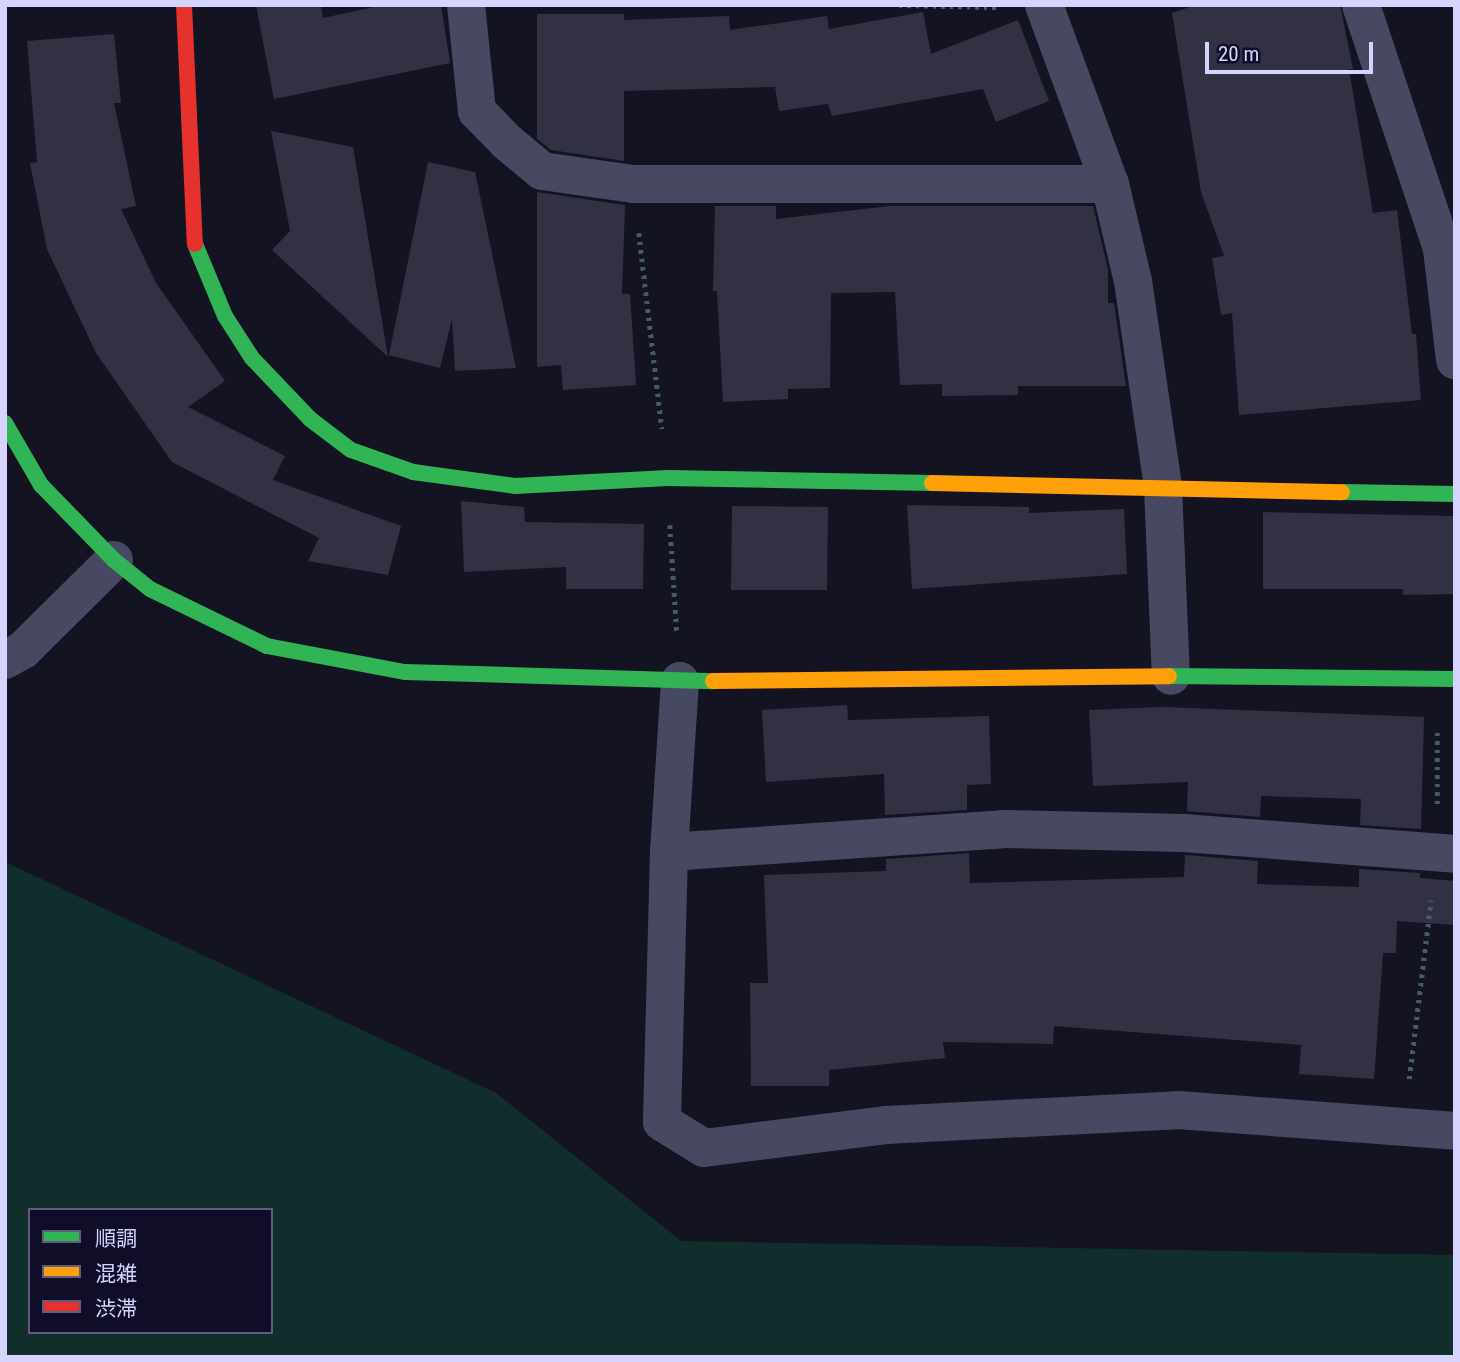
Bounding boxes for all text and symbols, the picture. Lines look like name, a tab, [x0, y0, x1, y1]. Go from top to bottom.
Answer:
scale bar	[1208, 28, 1376, 72]
text: 20 m	[1218, 42, 1259, 66]
legend	[28, 1208, 273, 1334]
text: 順調	[95, 1227, 137, 1251]
text: 混雑	[95, 1262, 137, 1286]
text: 渋滞	[95, 1297, 137, 1321]

